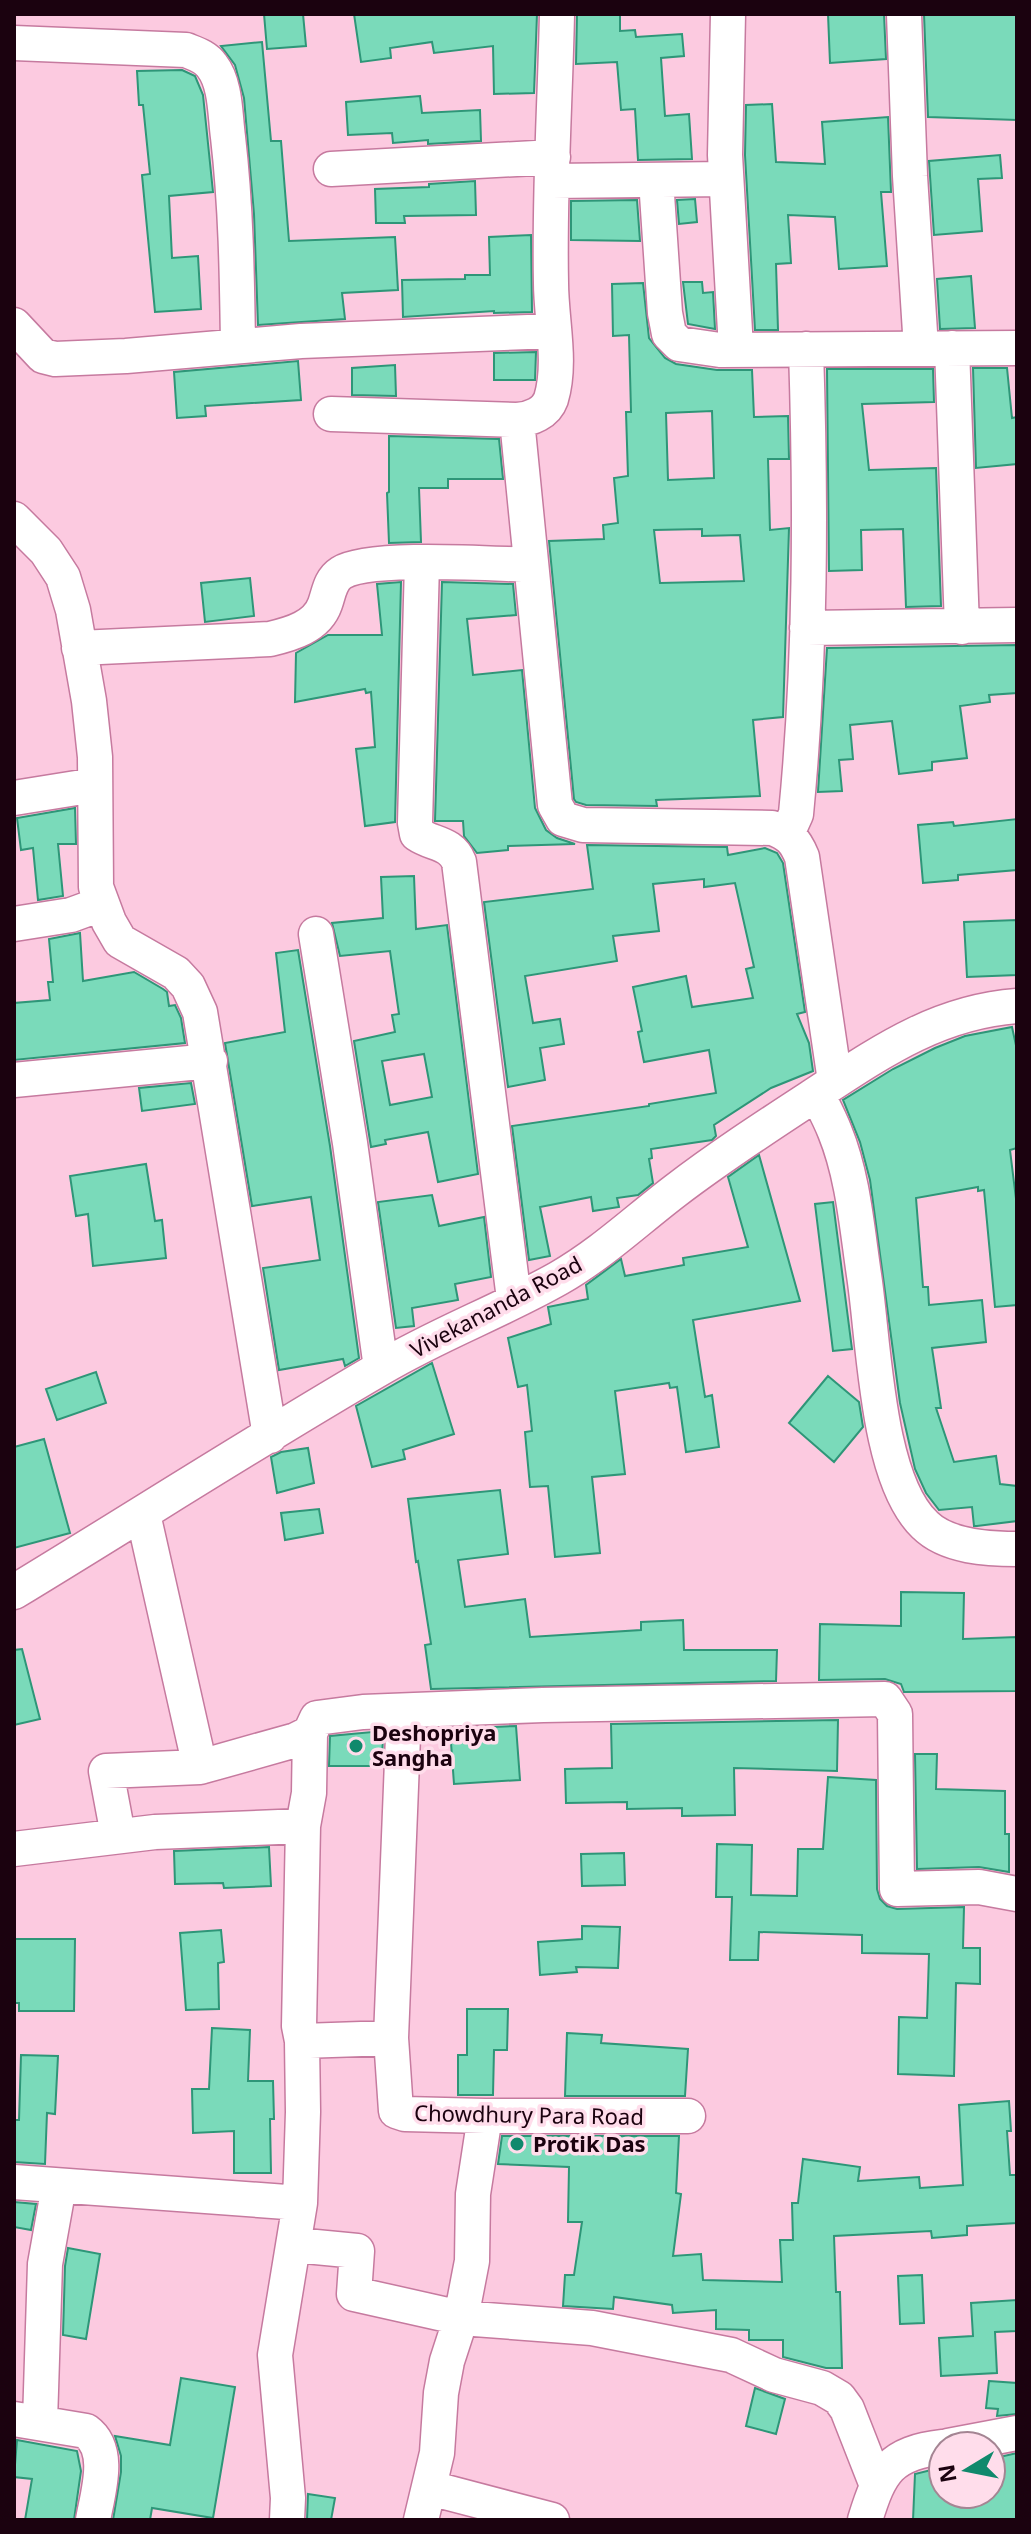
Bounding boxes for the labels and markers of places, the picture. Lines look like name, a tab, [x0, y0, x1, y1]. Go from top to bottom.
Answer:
place label: Deshopriya Sangha	[372, 1717, 496, 1772]
marker: Deshopriya Sangha	[347, 1737, 365, 1755]
place label: Protik Das	[533, 2128, 646, 2158]
marker: Protik Das	[508, 2135, 526, 2153]

